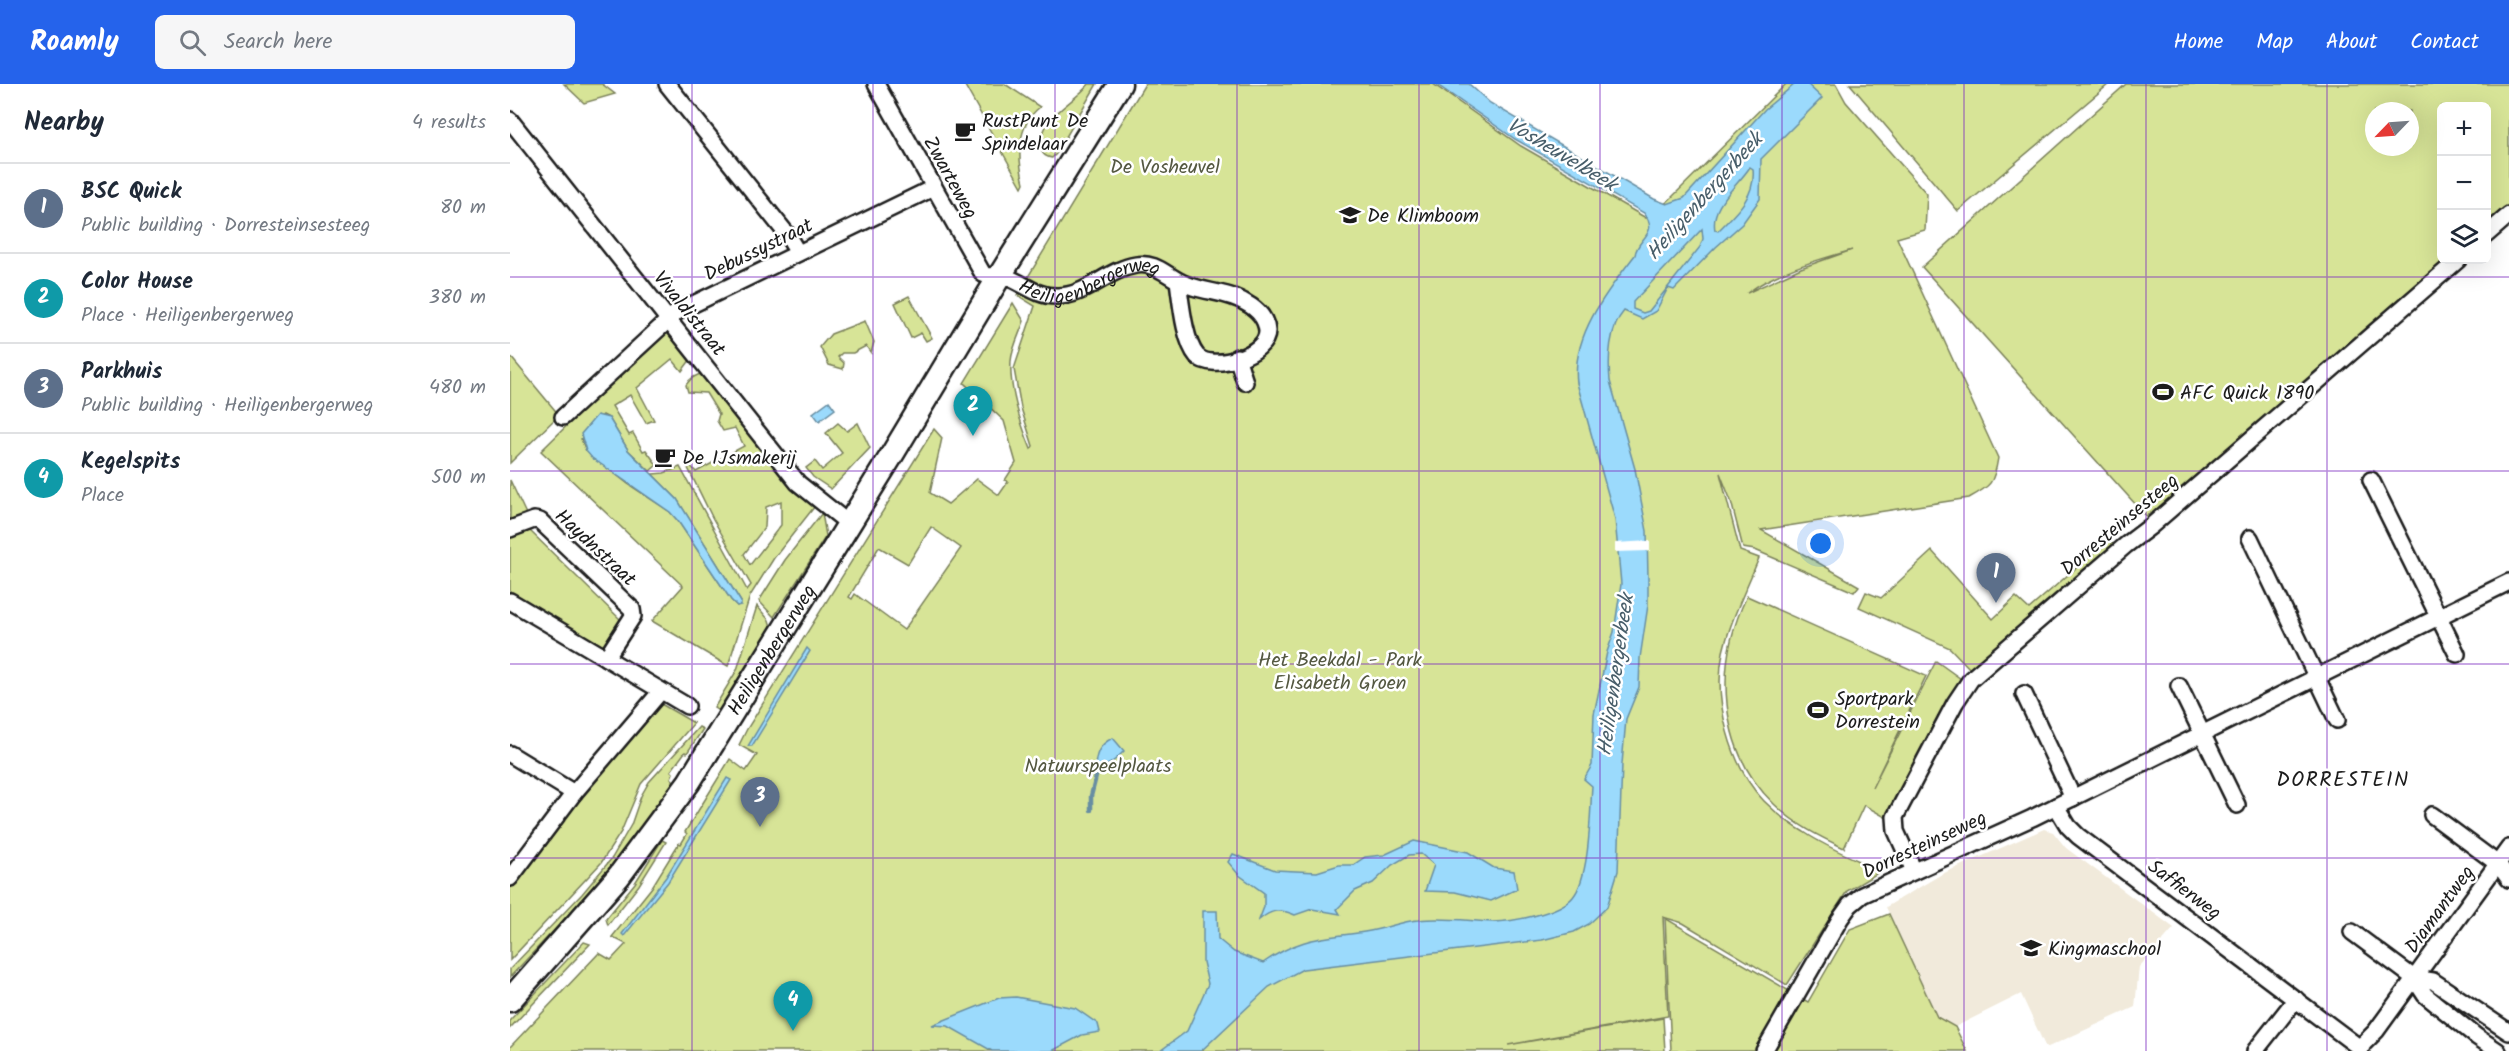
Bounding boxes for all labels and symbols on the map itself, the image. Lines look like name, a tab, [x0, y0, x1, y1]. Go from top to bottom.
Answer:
north arrow	[2365, 102, 2419, 156]
place label: RustPunt De Spindelaar	[982, 106, 1088, 161]
water label: Vosheuvelbeek	[1500, 109, 1625, 203]
cafe icon: RustPunt De Spindelaar	[953, 119, 977, 143]
water label: Heiligenbergerbeek	[1638, 123, 1774, 269]
street label: Zwarteweg	[913, 131, 985, 225]
park label: De Vosheuvel	[1110, 152, 1220, 184]
place label: De Klimboom	[1367, 201, 1479, 233]
school or university icon: De Klimboom	[1338, 203, 1362, 227]
street label: Debussystraat	[699, 210, 819, 291]
street label: Heiligenbergerweg	[1012, 250, 1165, 314]
street label: Vivaldistraat	[644, 264, 733, 364]
place label: AFC Quick 1890	[2180, 378, 2314, 410]
sports icon: AFC Quick 1890	[2151, 380, 2175, 404]
pin: 2	[954, 386, 992, 436]
place label: De IJsmakerij	[682, 443, 797, 475]
cafe icon: De IJsmakerij	[653, 445, 677, 469]
street label: Dorresteinsesteeg	[2054, 466, 2187, 585]
street label: Haydnstraat	[546, 502, 643, 595]
your location	[1806, 529, 1835, 558]
pin: 1	[1976, 554, 2016, 603]
street label: Heiligenbergerweg	[720, 579, 826, 723]
water label: Heiligenbergerbeek	[1589, 589, 1645, 758]
park label: Het Beekdal - Park Elisabeth Groen	[1258, 645, 1423, 700]
place label: Sportpark Dorrestein	[1835, 684, 1920, 739]
sports icon: Sportpark Dorrestein	[1806, 698, 1830, 722]
park label: Natuurspeelplaats	[1025, 751, 1172, 783]
district label: DORRESTEIN	[2276, 764, 2410, 797]
pin: 3	[740, 778, 780, 827]
street label: Dorresteinseweg	[1857, 803, 1992, 889]
street label: Saffierweg	[2140, 852, 2228, 929]
street label: Diamantweg	[2397, 859, 2484, 961]
place label: Kingmaschool	[2048, 934, 2161, 966]
school or university icon: Kingmaschool	[2019, 936, 2043, 960]
pin: 4	[774, 982, 812, 1031]

